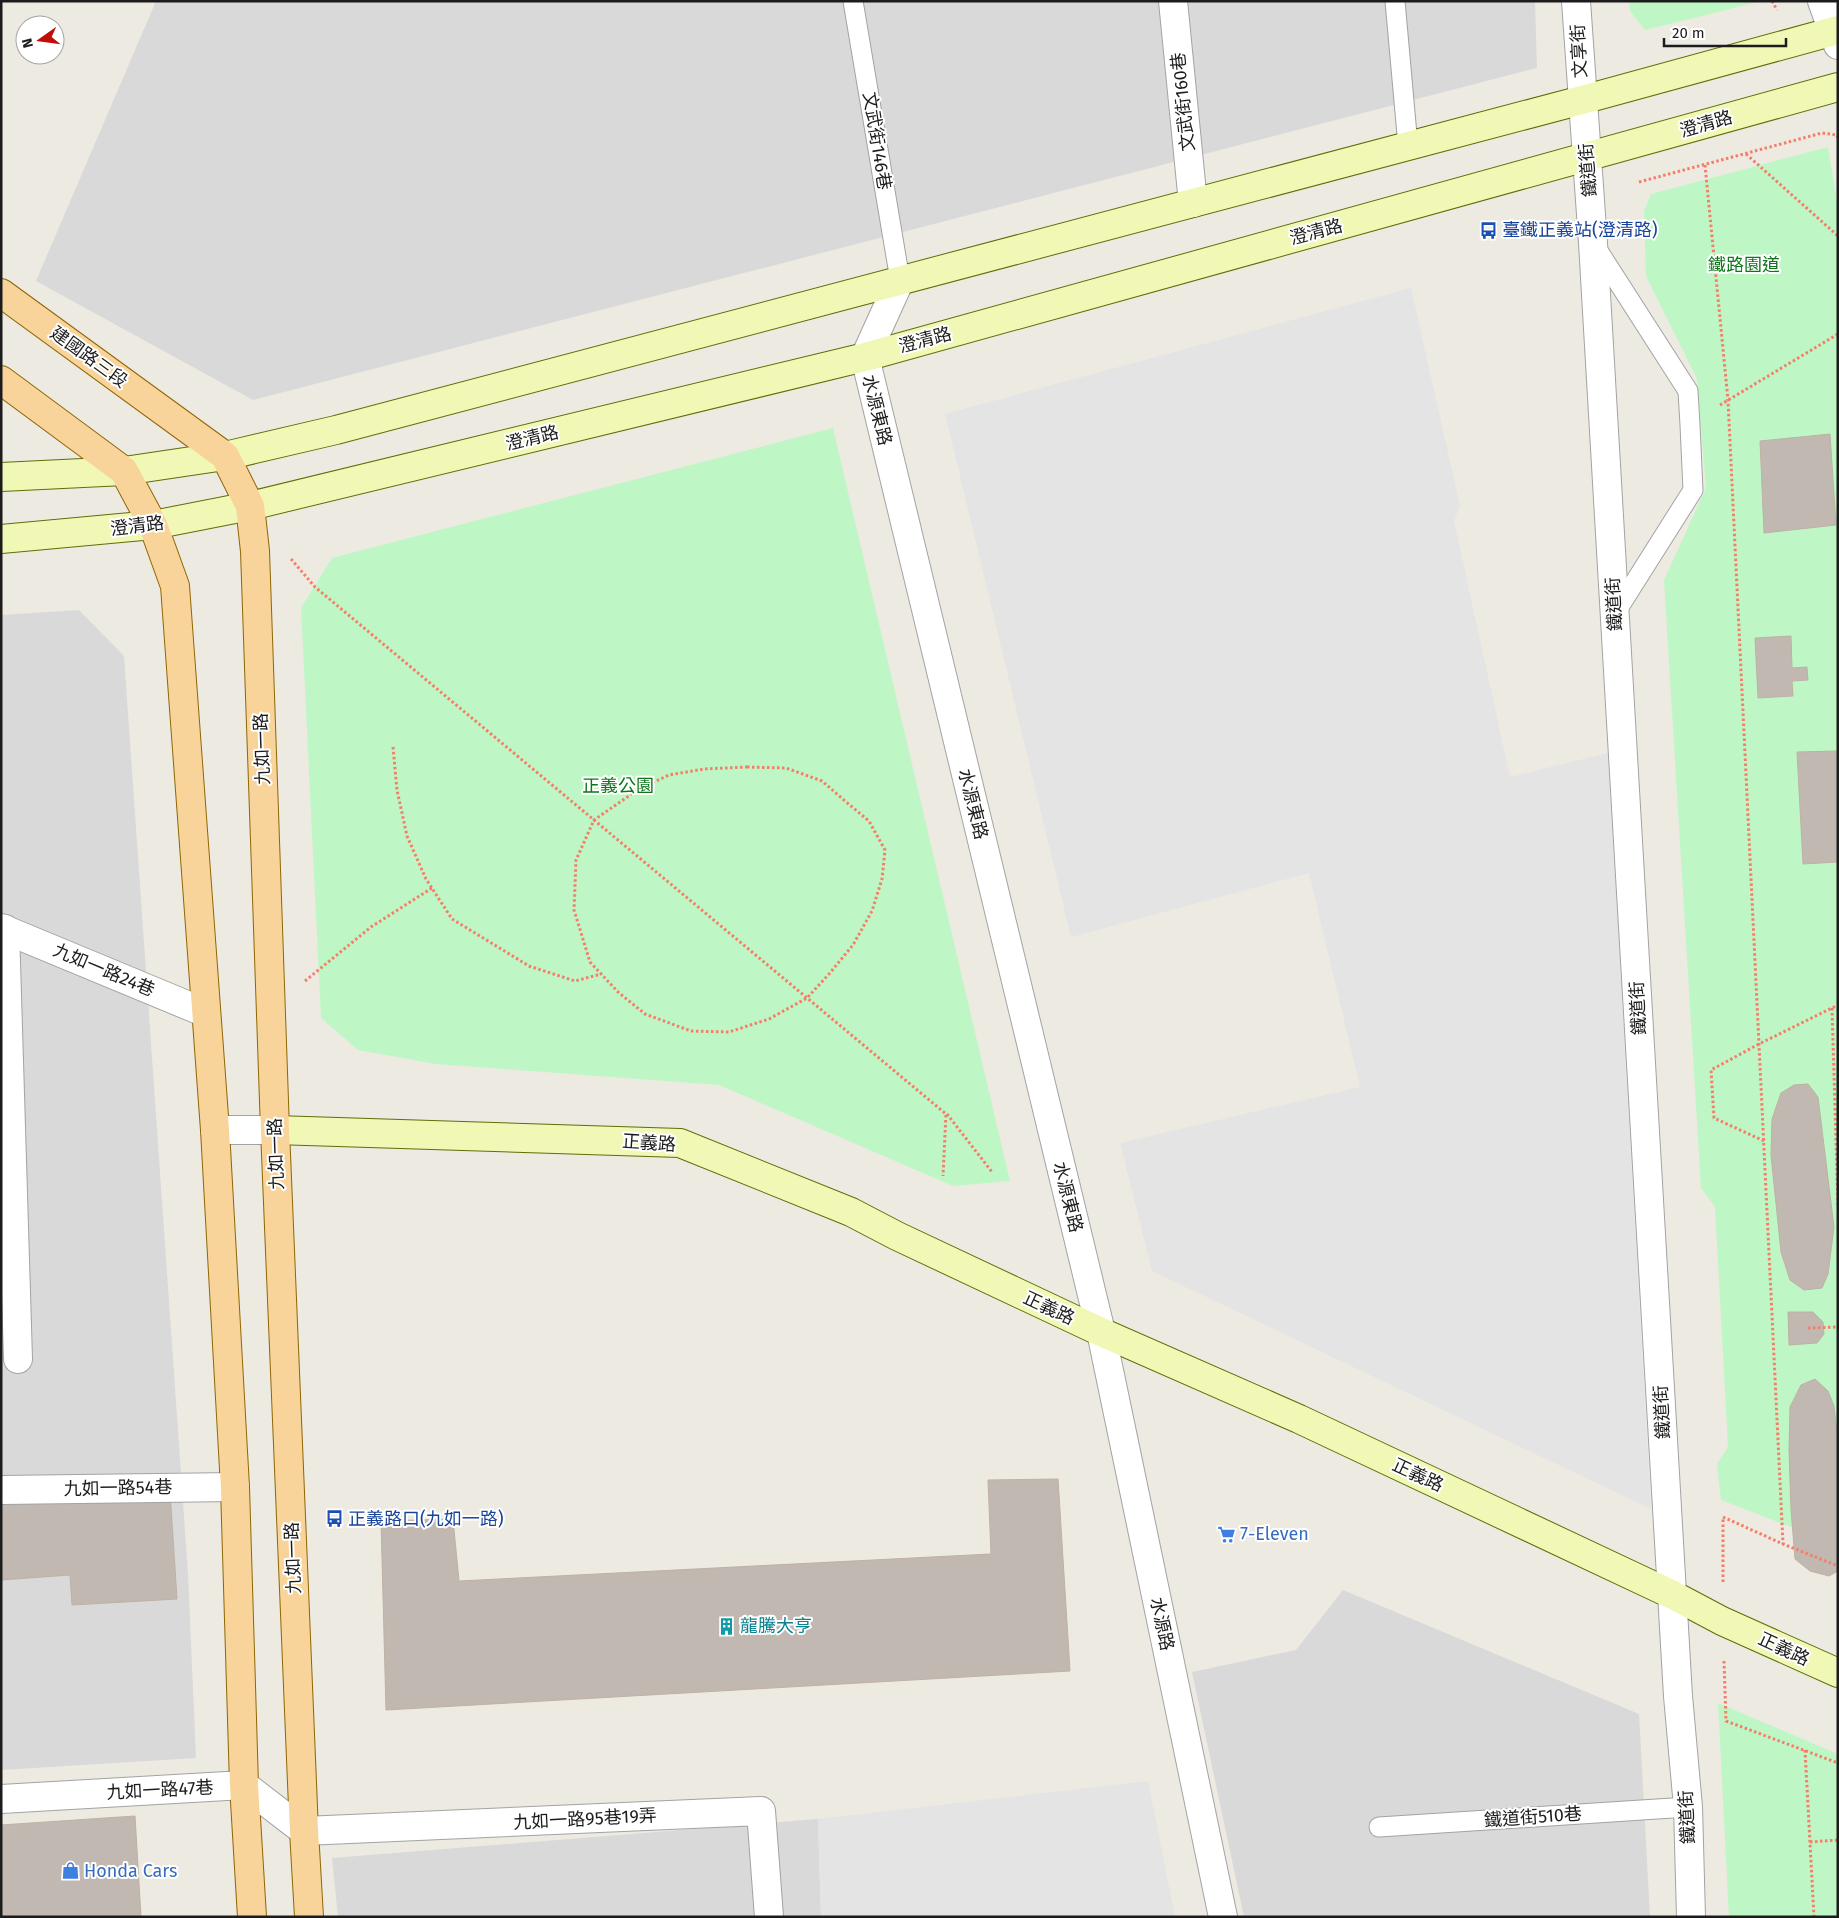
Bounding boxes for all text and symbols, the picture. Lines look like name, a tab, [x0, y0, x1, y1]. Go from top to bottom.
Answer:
north arrow	[15, 15, 65, 65]
scale bar	[1664, 15, 1786, 47]
street label: 文享街	[1567, 23, 1591, 79]
text: 20 m	[1672, 24, 1705, 42]
text: N	[18, 36, 37, 50]
street label: 文武街160巷	[1167, 51, 1199, 153]
street label: 文武街146巷	[858, 90, 896, 192]
street label: 澄清路	[1677, 106, 1735, 142]
street label: 鐵道街	[1575, 142, 1601, 198]
street label: 澄清路	[1287, 214, 1345, 250]
place label: 臺鐵正義站(澄清路)	[1502, 219, 1658, 241]
bus stop icon: 臺鐵正義站(澄清路)	[1478, 220, 1498, 240]
park label: 鐵路園道	[1708, 254, 1780, 276]
street label: 建國路三段	[46, 322, 132, 392]
street label: 澄清路	[896, 322, 954, 358]
street label: 水源東路	[858, 372, 896, 448]
street label: 澄清路	[503, 421, 561, 455]
street label: 澄清路	[109, 512, 165, 540]
street label: 鐵道街	[1602, 576, 1626, 632]
street label: 九如一路	[250, 713, 274, 785]
street label: 水源東路	[954, 766, 992, 842]
park label: 正義公園	[582, 775, 654, 797]
street label: 九如一路24巷	[50, 939, 158, 1001]
street label: 鐵道街	[1626, 980, 1650, 1036]
street label: 九如一路	[264, 1118, 288, 1190]
street label: 正義路	[621, 1130, 677, 1156]
street label: 水源東路	[1049, 1159, 1087, 1235]
street label: 正義路	[1020, 1287, 1078, 1329]
street label: 鐵道街	[1650, 1384, 1674, 1440]
street label: 正義路	[1389, 1454, 1447, 1496]
street label: 九如一路54巷	[64, 1476, 172, 1500]
place label: 正義路口(九如一路)	[348, 1508, 504, 1530]
bus stop icon: 正義路口(九如一路)	[324, 1509, 344, 1529]
street label: 九如一路	[281, 1522, 305, 1594]
place label: 7-Eleven	[1240, 1523, 1309, 1545]
supermarket icon: 7-Eleven	[1216, 1524, 1236, 1544]
street label: 水源路	[1146, 1595, 1178, 1653]
place label: 龍騰大亨	[740, 1615, 812, 1637]
building icon: 龍騰大亨	[716, 1616, 736, 1636]
street label: 正義路	[1755, 1628, 1813, 1670]
street label: 九如一路47巷	[106, 1776, 214, 1804]
street label: 鐵道街	[1675, 1789, 1699, 1845]
street label: 鐵道街510巷	[1483, 1803, 1583, 1831]
street label: 九如一路95巷19弄	[513, 1804, 657, 1834]
place label: Honda Cars	[84, 1860, 177, 1882]
shop icon: Honda Cars	[60, 1861, 80, 1881]

